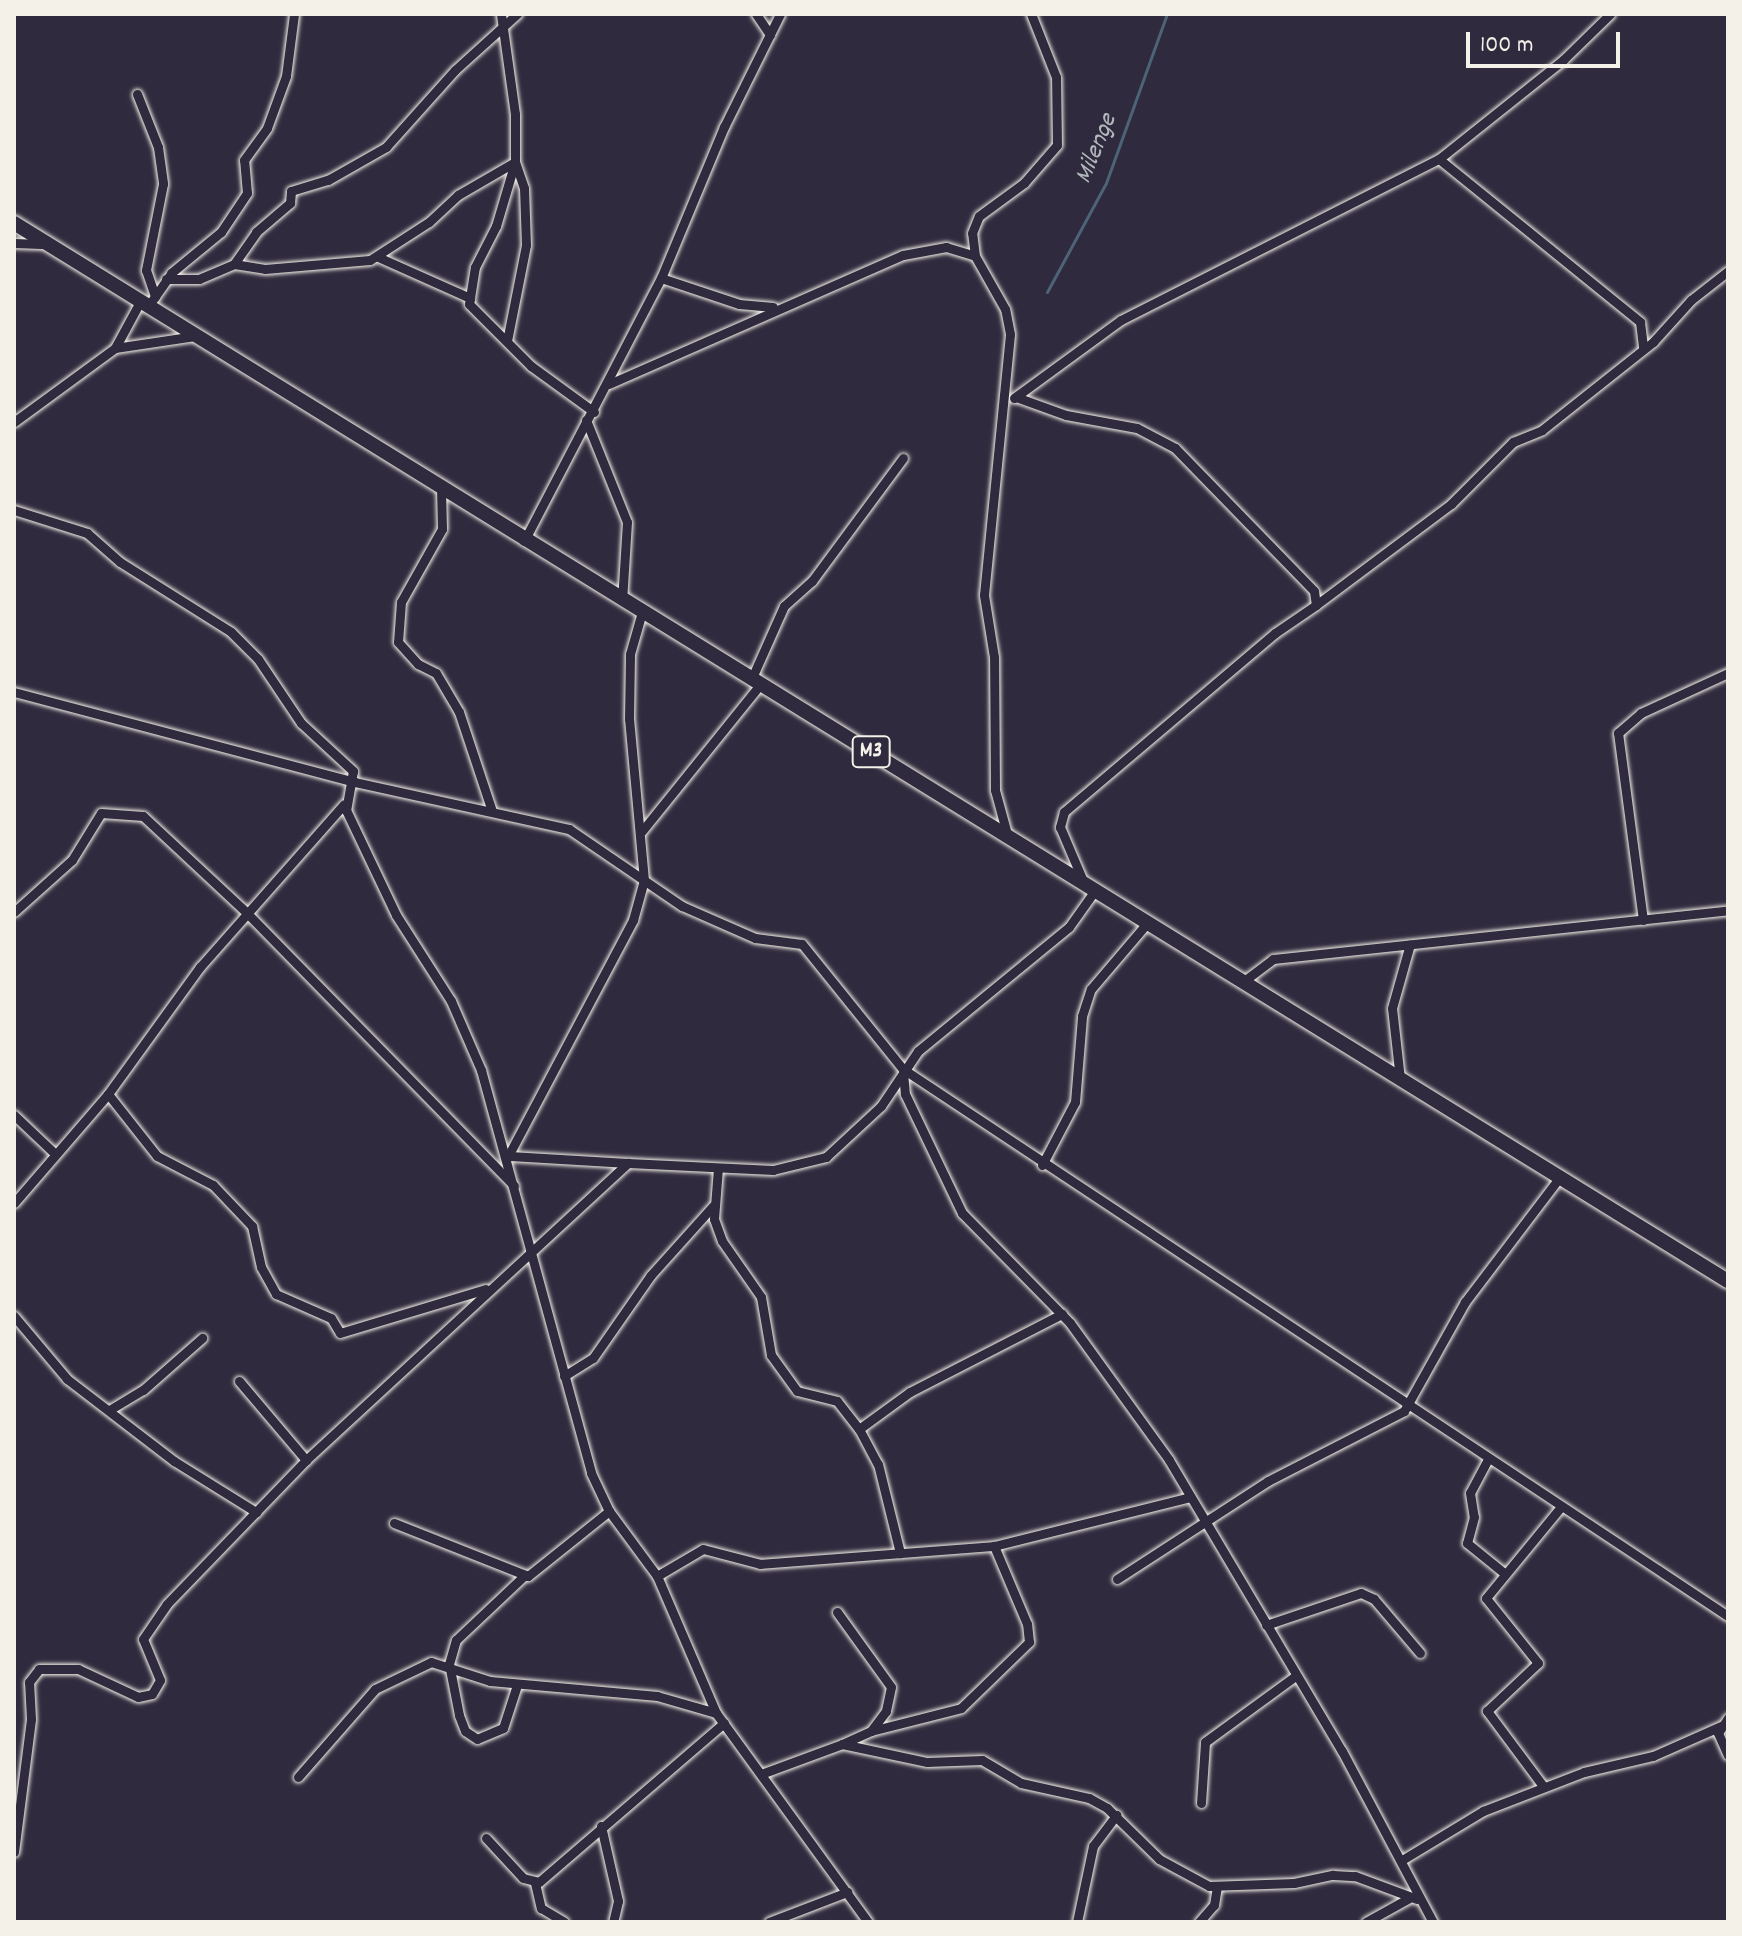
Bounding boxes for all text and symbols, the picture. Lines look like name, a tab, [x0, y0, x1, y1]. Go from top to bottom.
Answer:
scale bar	[1470, 16, 1624, 66]
text: 100 m	[1480, 29, 1533, 63]
water label: Milenge	[1069, 110, 1125, 188]
road number: M3	[851, 734, 891, 770]

